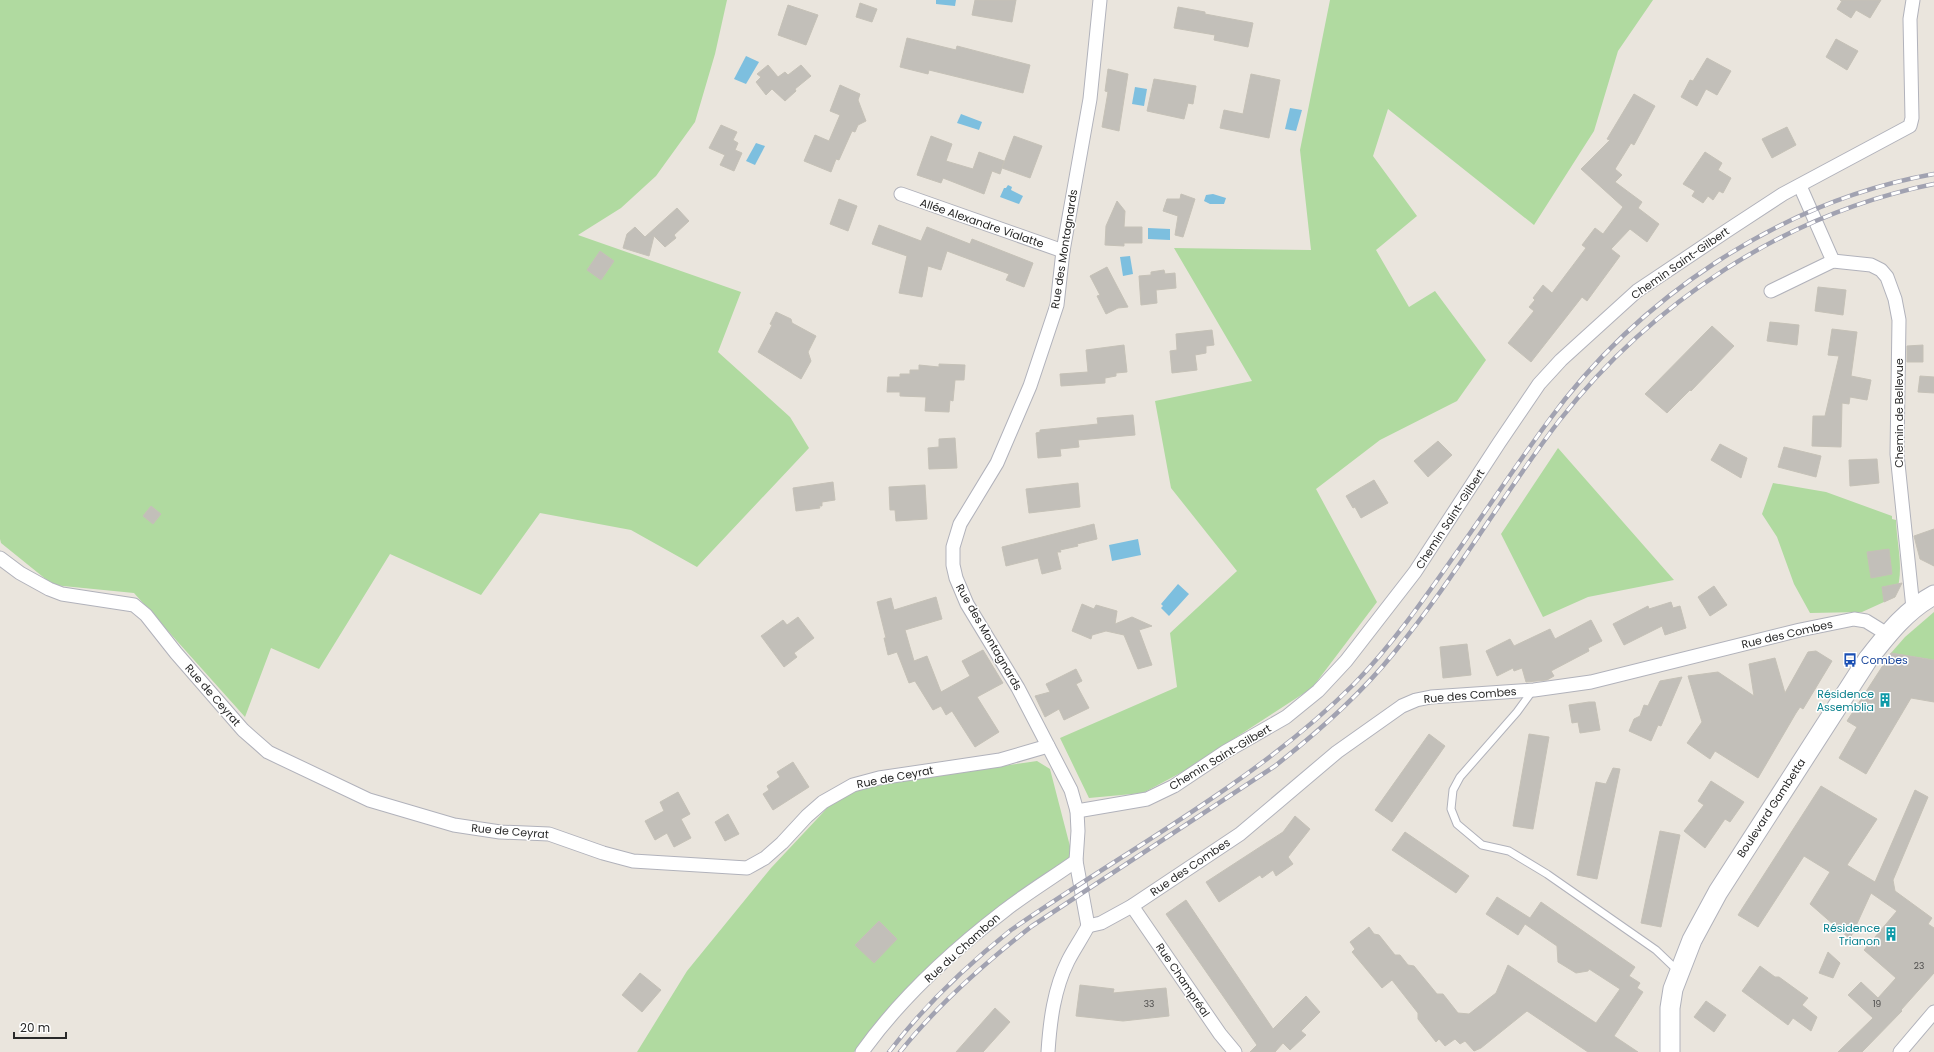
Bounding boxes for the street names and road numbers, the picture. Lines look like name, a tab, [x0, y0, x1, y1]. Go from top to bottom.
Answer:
street label: Rue des Montagnards	[1047, 188, 1081, 310]
street label: Allée Alexandre Vialatte	[918, 194, 1046, 252]
street label: Chemin Saint-Gilbert	[1628, 223, 1732, 303]
street label: Chemin de Bellevue	[1891, 358, 1907, 468]
street label: Chemin Saint-Gilbert	[1412, 466, 1488, 572]
street label: Rue des Montagnards	[952, 581, 1026, 693]
street label: Rue des Combes	[1740, 616, 1834, 652]
street label: Rue de Ceyrat	[181, 660, 245, 730]
street label: Rue des Combes	[1423, 683, 1517, 707]
street label: Chemin Saint-Gilbert	[1166, 720, 1274, 794]
street label: Boulevard Gambetta	[1733, 755, 1809, 861]
street label: Rue de Ceyrat	[855, 762, 935, 792]
street label: Rue de Ceyrat	[471, 820, 549, 842]
street label: Rue des Combes	[1147, 834, 1233, 900]
street label: Rue du Chambon	[921, 910, 1003, 986]
street label: Rue Champréal	[1152, 940, 1214, 1020]

